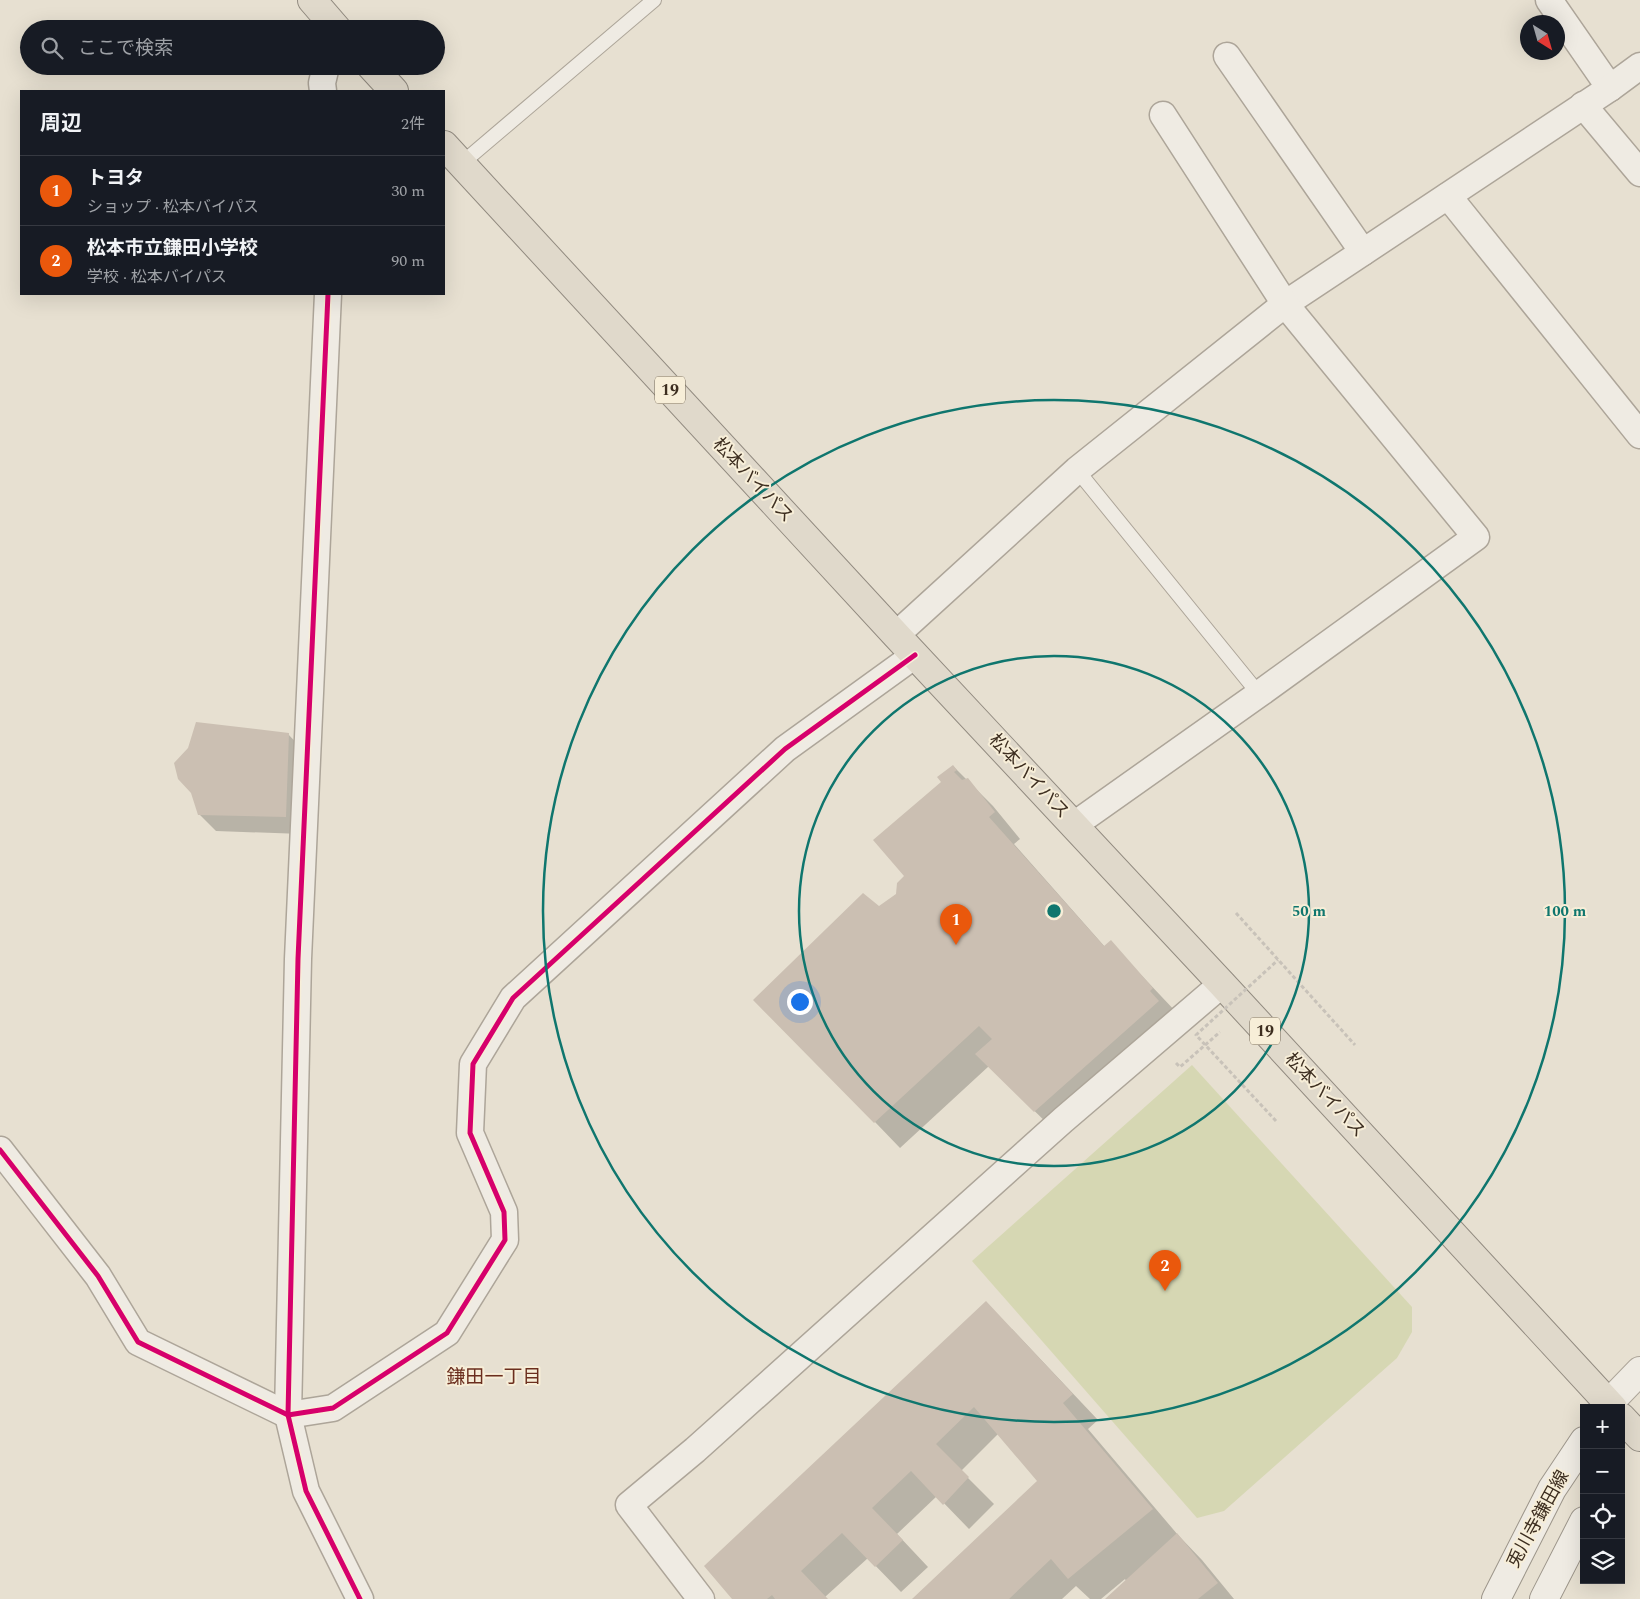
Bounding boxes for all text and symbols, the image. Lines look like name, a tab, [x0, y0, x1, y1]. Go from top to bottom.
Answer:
north arrow	[1520, 15, 1565, 60]
search box	[20, 20, 445, 75]
icon: search	[38, 34, 66, 62]
text: ここで検索	[78, 34, 173, 63]
text: 周辺	[40, 108, 82, 140]
text: 2件	[401, 112, 425, 136]
text: トヨタ	[87, 164, 144, 193]
text: 1	[52, 179, 60, 203]
text: 30 m	[391, 179, 425, 203]
text: ショップ · 松本バイパス	[87, 195, 259, 219]
text: 松本市立鎌田小学校	[87, 234, 258, 263]
text: 2	[52, 249, 60, 273]
text: 90 m	[391, 249, 425, 273]
text: 学校 · 松本バイパス	[87, 265, 227, 289]
road number: 19	[655, 376, 685, 404]
street label: 松本バイパス	[706, 431, 800, 529]
street label: 松本バイパス	[982, 727, 1076, 825]
text: 50 m	[1292, 900, 1327, 923]
text: 100 m	[1544, 900, 1587, 923]
centre of rings	[1045, 902, 1063, 920]
pin: 1	[940, 904, 972, 945]
your location	[787, 989, 813, 1015]
road number: 19	[1250, 1018, 1280, 1044]
street label: 松本バイパス	[1278, 1046, 1372, 1144]
pin: 2	[1149, 1250, 1181, 1291]
district label: 鎌田一丁目	[446, 1363, 542, 1392]
map controls	[1580, 1404, 1625, 1584]
button: +	[1580, 1404, 1625, 1449]
button: −	[1580, 1449, 1625, 1494]
street label: 兎川寺鎌田線	[1500, 1465, 1576, 1573]
button: locate	[1580, 1494, 1625, 1539]
button: layers	[1580, 1539, 1625, 1584]

